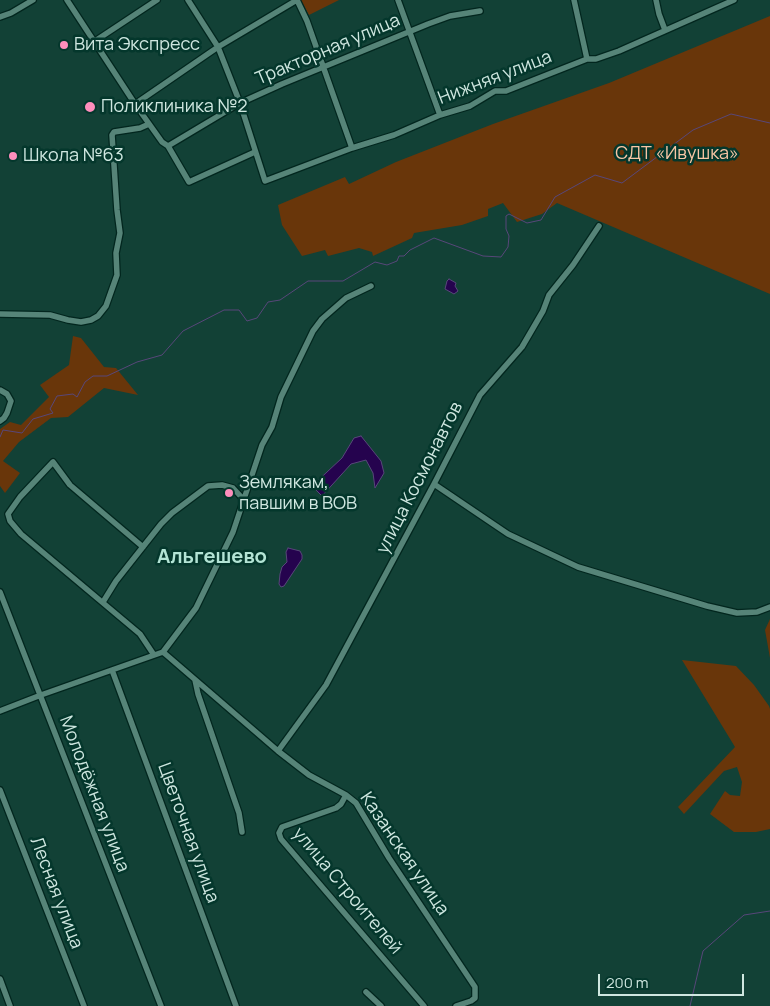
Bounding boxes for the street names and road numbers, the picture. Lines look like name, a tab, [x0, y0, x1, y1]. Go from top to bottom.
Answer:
street label: Тракторная улица	[253, 10, 403, 90]
street label: Нижняя улица	[435, 46, 555, 110]
street label: улица Космонавтов	[372, 398, 468, 558]
street label: Молодёжная улица	[54, 713, 134, 875]
street label: Цветочная улица	[153, 760, 223, 906]
street label: Казанская улица	[355, 788, 453, 920]
street label: улица Строителей	[288, 823, 406, 959]
street label: Лесная улица	[25, 834, 87, 952]

